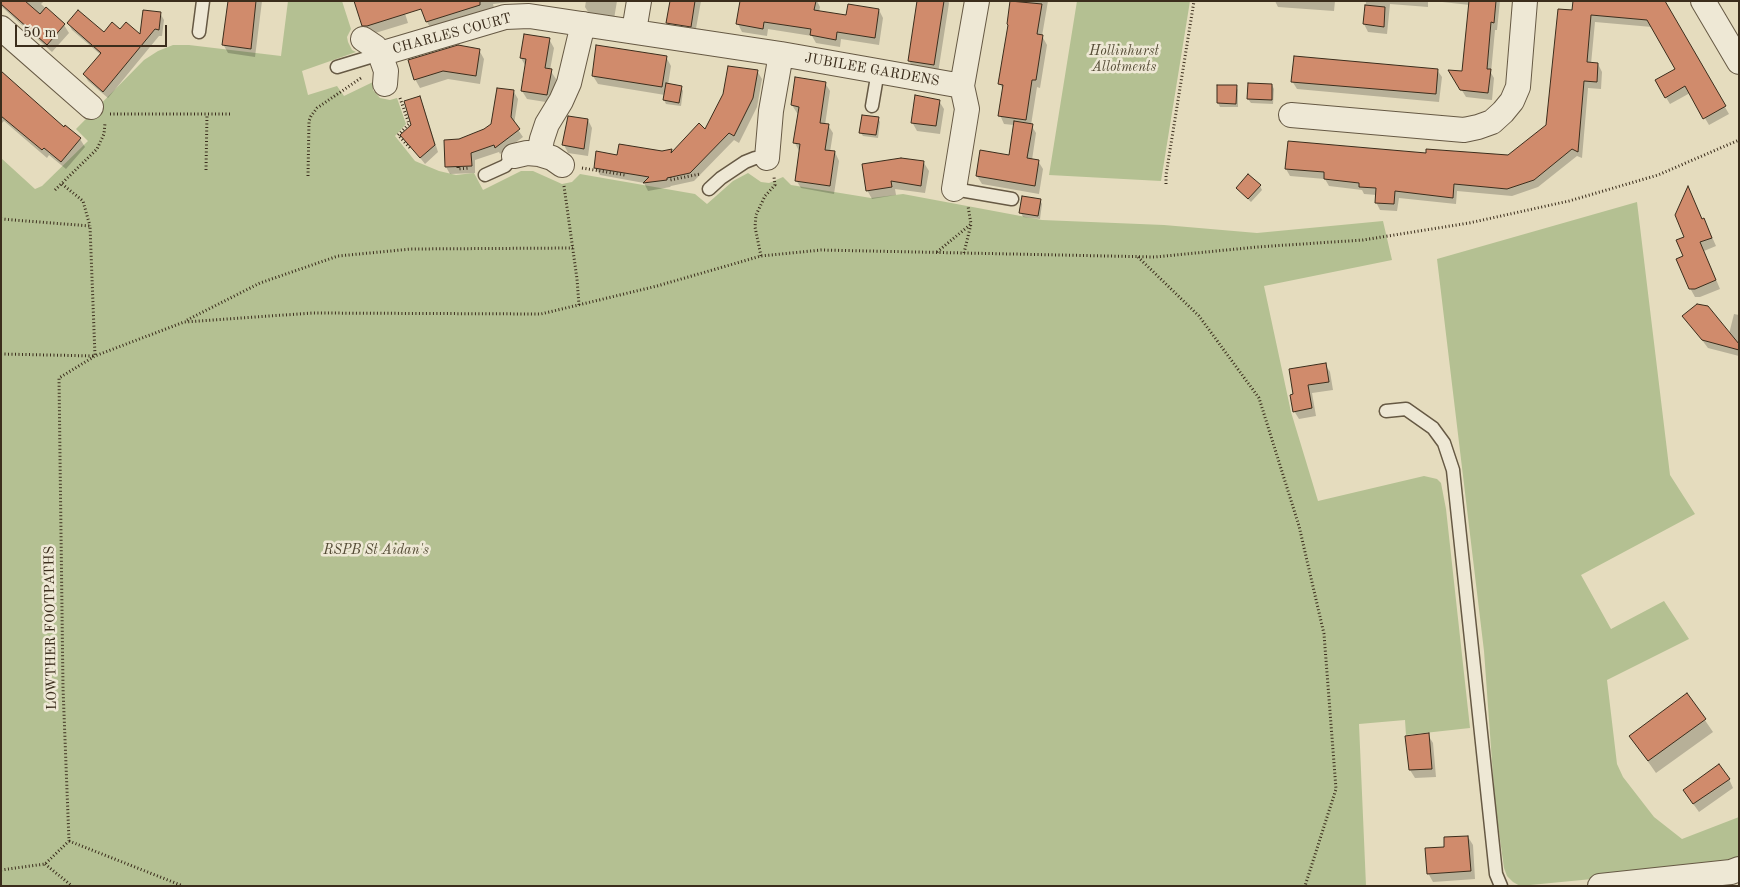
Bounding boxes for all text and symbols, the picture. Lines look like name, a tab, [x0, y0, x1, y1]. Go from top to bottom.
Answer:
street label: CHARLES COURT	[391, 10, 513, 58]
scale bar	[18, 15, 170, 47]
text: 50 m	[23, 26, 57, 41]
park label: Hollinhurst Allotments	[1089, 43, 1159, 75]
street label: JUBILEE GARDENS	[803, 50, 941, 90]
park label: RSPB St Aidan's	[323, 542, 429, 558]
street label: LOWTHER FOOTPATHS	[41, 546, 61, 710]

